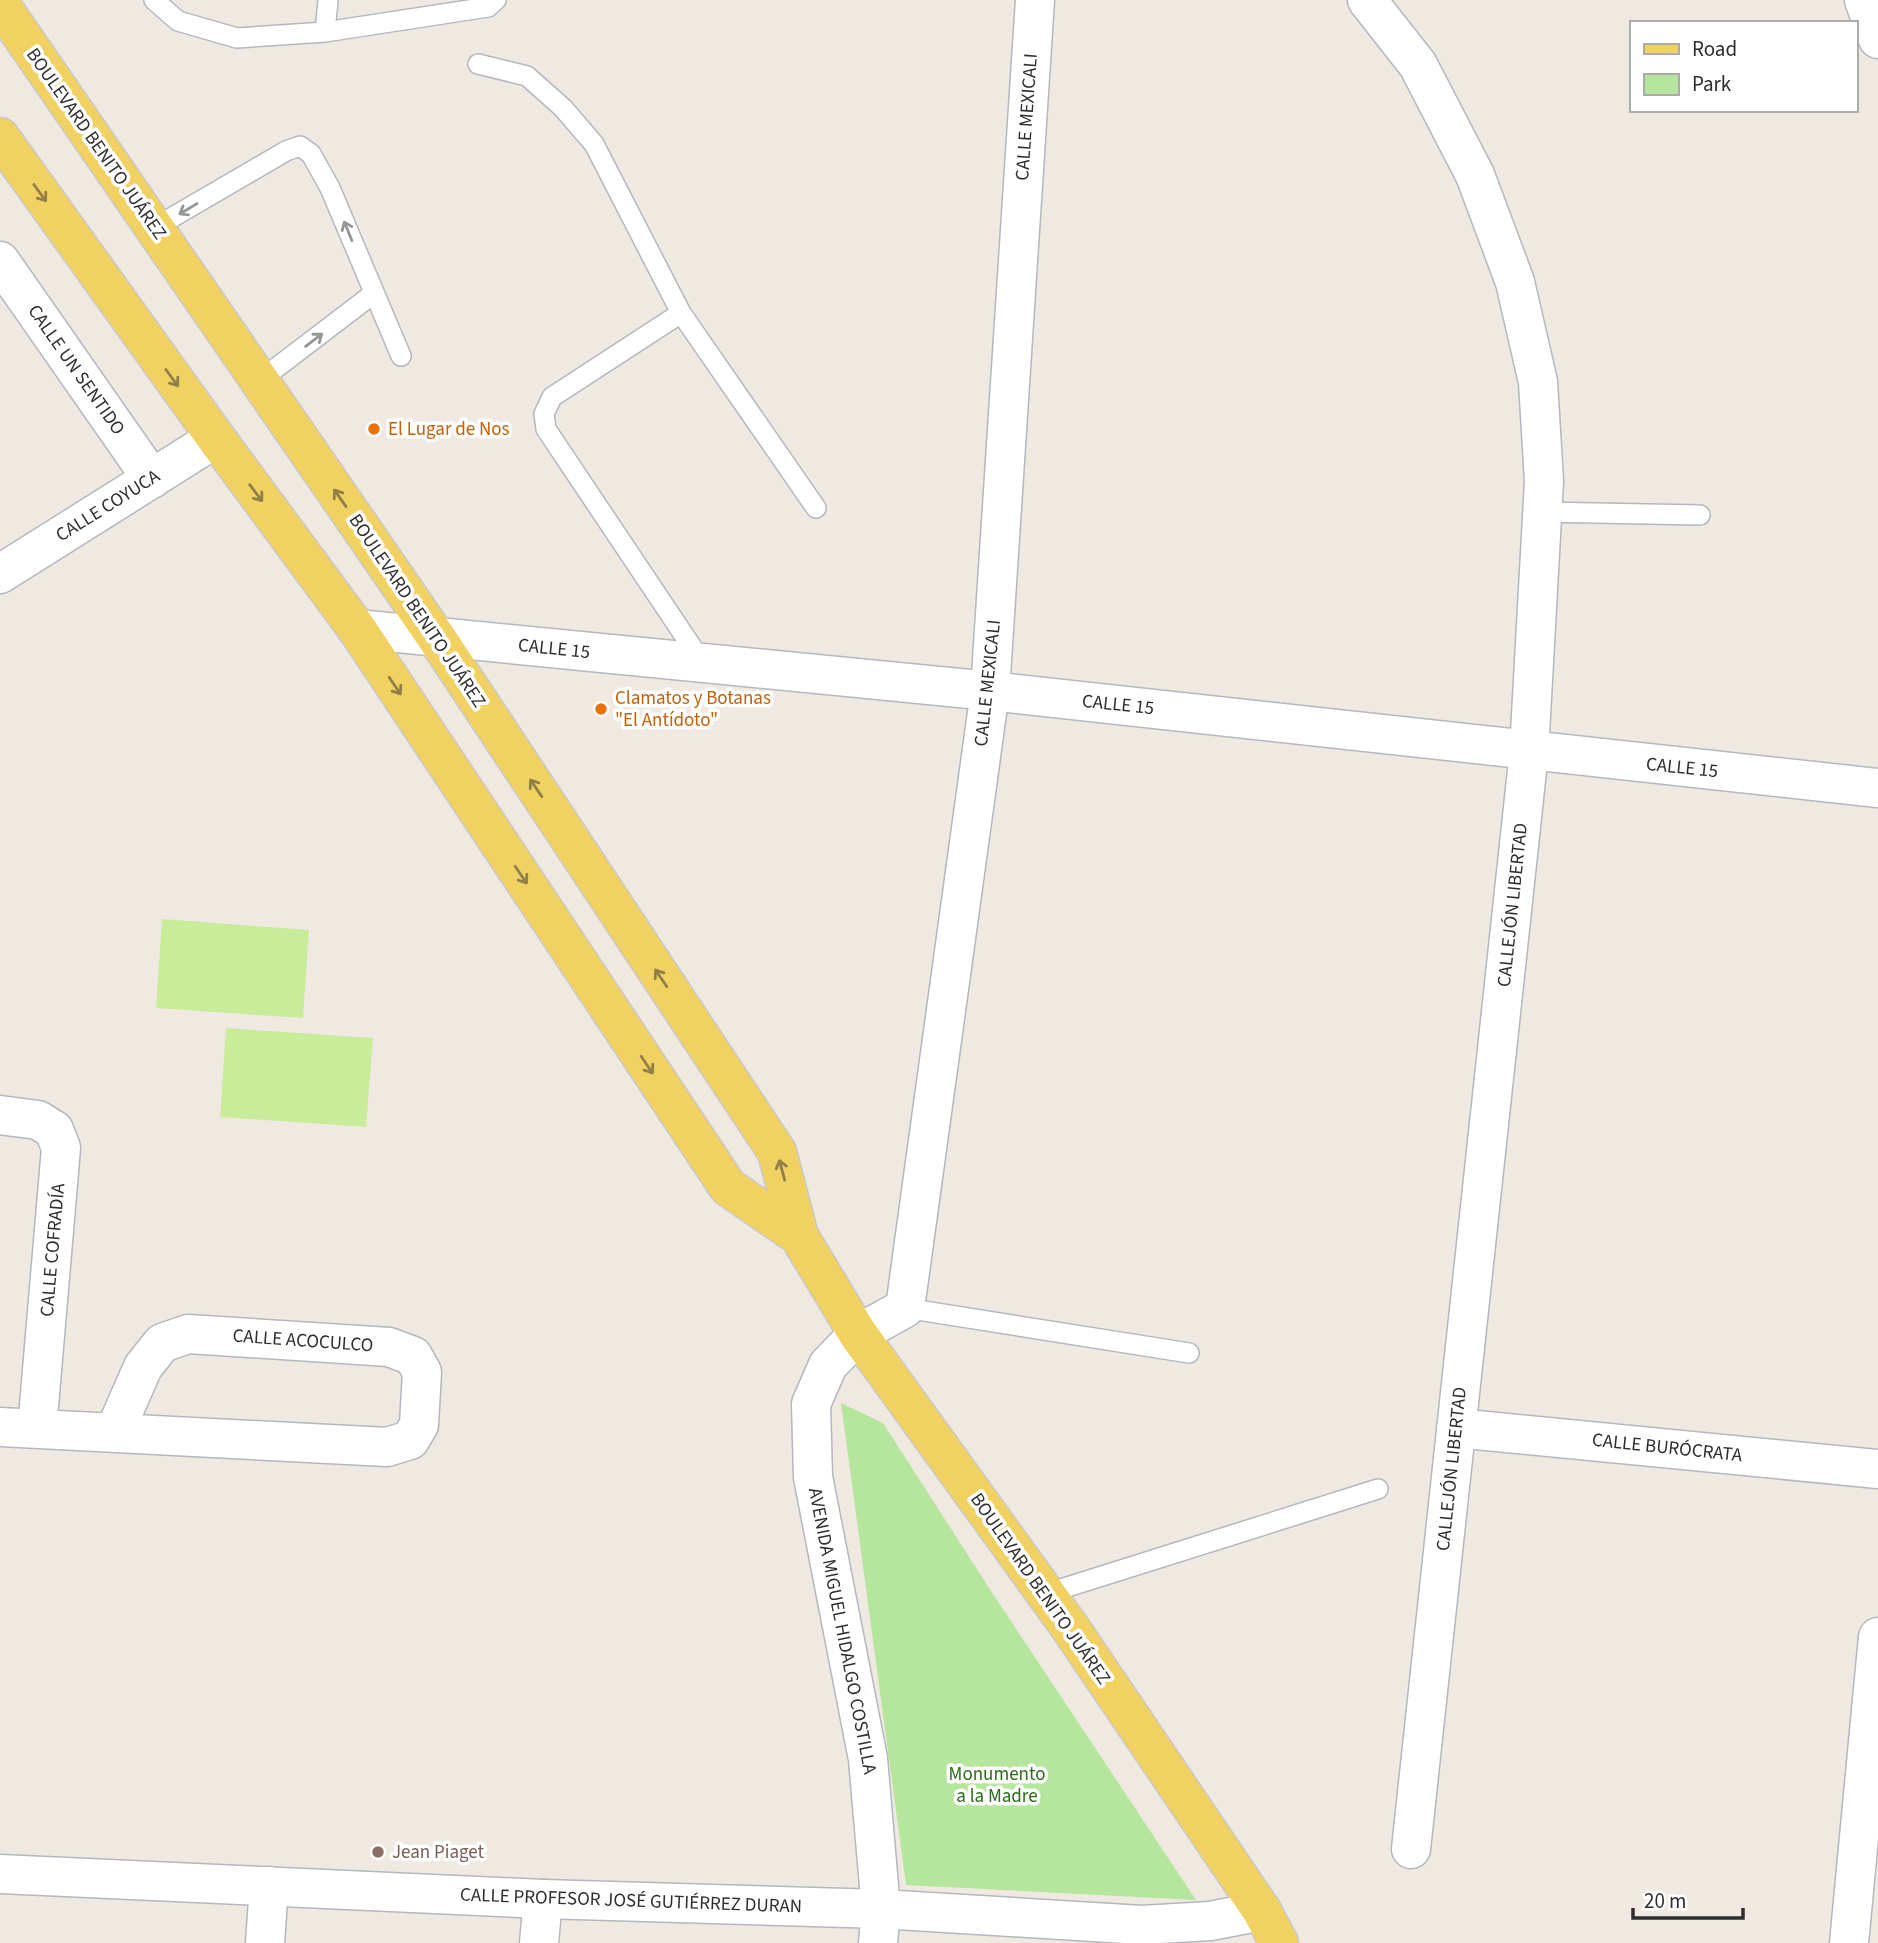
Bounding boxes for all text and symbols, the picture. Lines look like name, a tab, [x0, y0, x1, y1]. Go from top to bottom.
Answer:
legend	[1630, 21, 1857, 112]
text: Road	[1692, 34, 1737, 64]
street label: BOULEVARD BENITO JUÁREZ	[19, 43, 173, 245]
street label: CALLE MEXICALI	[1009, 53, 1045, 181]
text: Park	[1692, 69, 1732, 99]
one-way arrow	[33, 183, 47, 202]
one-way arrow	[178, 202, 198, 216]
one-way arrow	[340, 221, 353, 242]
street label: CALLE UN SENTIDO	[21, 299, 131, 441]
one-way arrow	[304, 332, 322, 347]
one-way arrow	[164, 368, 179, 387]
place label: El Lugar de Nos	[388, 416, 510, 443]
marker: El Lugar de Nos	[366, 421, 382, 437]
street label: CALLE COYUCA	[51, 463, 166, 549]
one-way arrow	[249, 483, 264, 502]
one-way arrow	[333, 489, 347, 508]
street label: BOULEVARD BENITO JUÁREZ	[342, 509, 492, 713]
street label: CALLE MEXICALI	[968, 618, 1008, 748]
street label: CALLE 15	[517, 632, 591, 666]
one-way arrow	[388, 675, 402, 695]
place label: Clamatos y Botanas "El Antídoto"	[615, 685, 771, 734]
street label: CALLE 15	[1081, 688, 1155, 722]
marker: Clamatos y Botanas "El Antídoto"	[593, 701, 609, 717]
street label: CALLE 15	[1645, 751, 1719, 785]
one-way arrow	[528, 779, 542, 799]
street label: CALLEJÓN LIBERTAD	[1491, 822, 1535, 988]
one-way arrow	[514, 865, 528, 884]
one-way arrow	[654, 969, 669, 988]
one-way arrow	[640, 1054, 654, 1074]
one-way arrow	[774, 1159, 787, 1181]
street label: CALLE COFRADÍA	[34, 1181, 72, 1318]
street label: CALLE ACOCULCO	[232, 1323, 374, 1359]
street label: CALLEJÓN LIBERTAD	[1430, 1386, 1474, 1552]
street label: CALLE BURÓCRATA	[1591, 1427, 1744, 1469]
street label: AVENIDA MIGUEL HIDALGO COSTILLA	[801, 1485, 883, 1777]
street label: BOULEVARD BENITO JUÁREZ	[963, 1488, 1117, 1690]
park label: Monumento a la Madre	[949, 1761, 1045, 1810]
place label: Jean Piaget	[392, 1839, 485, 1866]
marker: Jean Piaget	[370, 1844, 386, 1860]
scale bar	[1633, 1876, 1743, 1920]
street label: CALLE PROFESOR JOSÉ GUTIÉRREZ DURAN	[460, 1882, 802, 1920]
text: 20 m	[1644, 1886, 1686, 1916]

